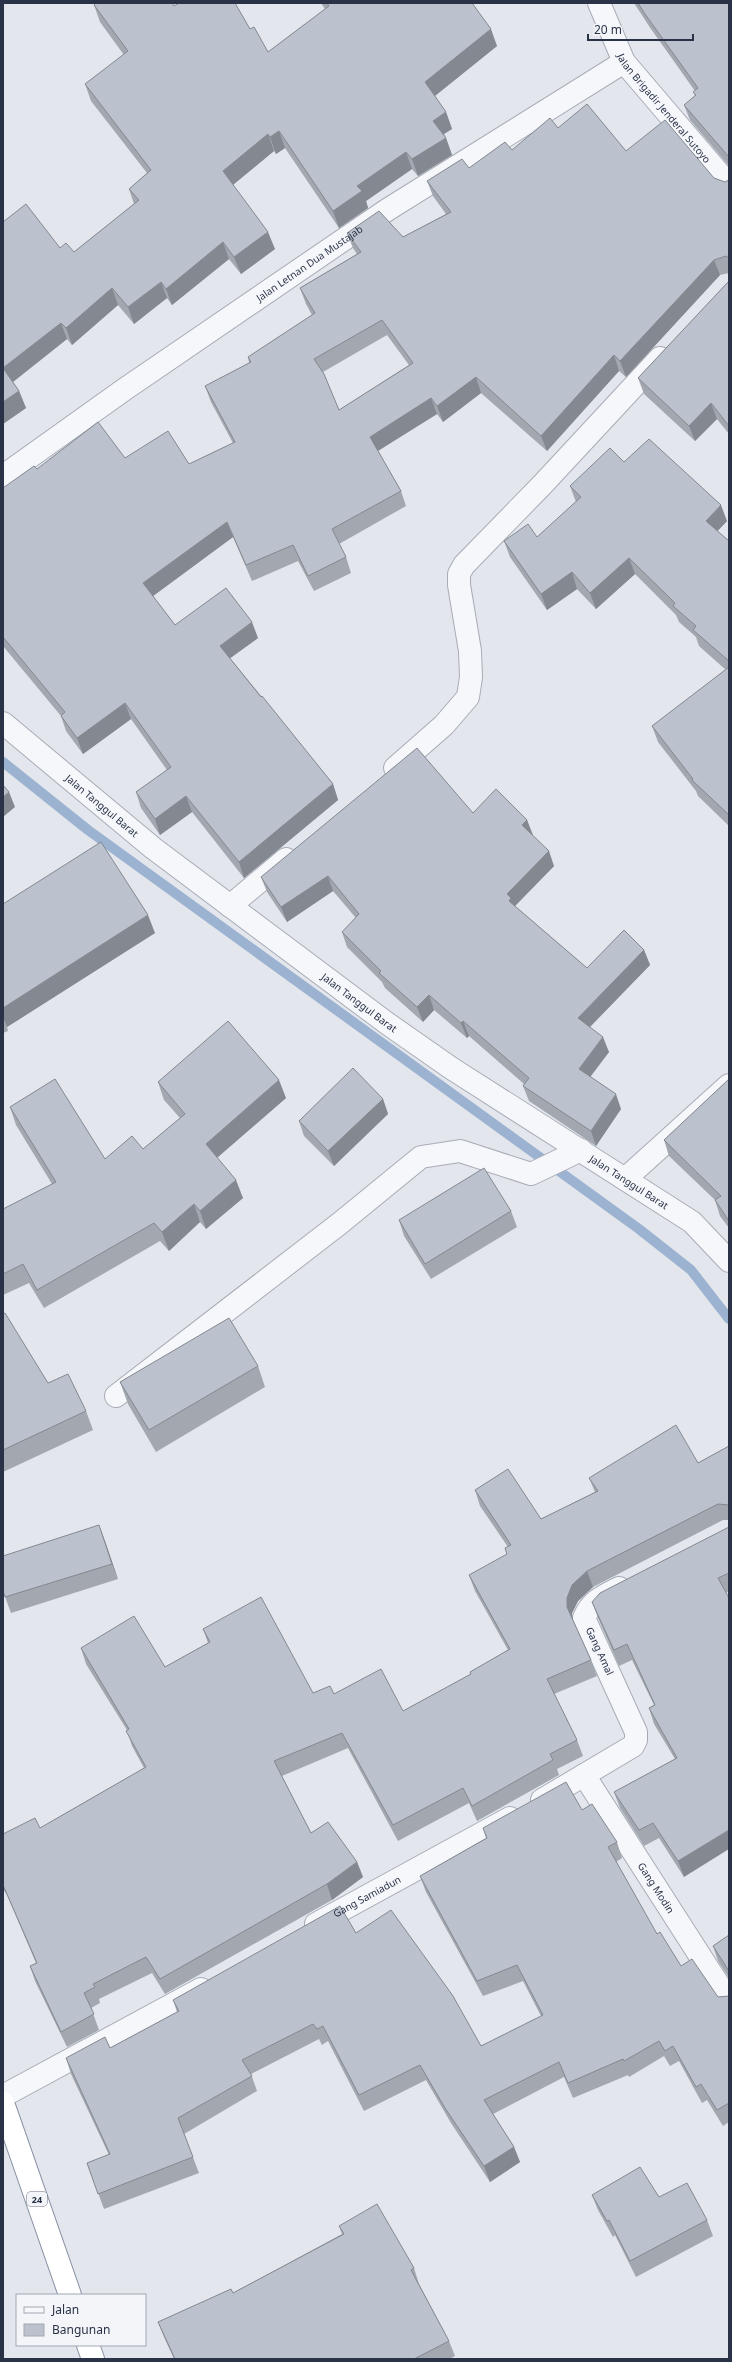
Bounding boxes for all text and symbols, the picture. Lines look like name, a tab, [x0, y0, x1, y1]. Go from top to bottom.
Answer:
scale bar	[588, 16, 693, 42]
text: 20 m	[594, 21, 622, 38]
street label: Jalan Brigadir Jenderal Sutoyo	[614, 50, 714, 166]
street label: Jalan Letnan Dua Mustajab	[252, 222, 365, 305]
street label: Jalan Tanggul Barat	[62, 770, 142, 840]
street label: Jalan Tanggul Barat	[318, 969, 400, 1035]
street label: Jalan Tanggul Barat	[586, 1151, 671, 1212]
street label: Gang Amal	[583, 1625, 617, 1677]
street label: Gang Modin	[635, 1860, 678, 1916]
street label: Gang Samiadun	[331, 1872, 403, 1920]
road number: 24	[27, 2192, 47, 2206]
legend	[16, 2294, 146, 2346]
text: Jalan	[51, 2301, 79, 2318]
text: Bangunan	[52, 2321, 110, 2338]

